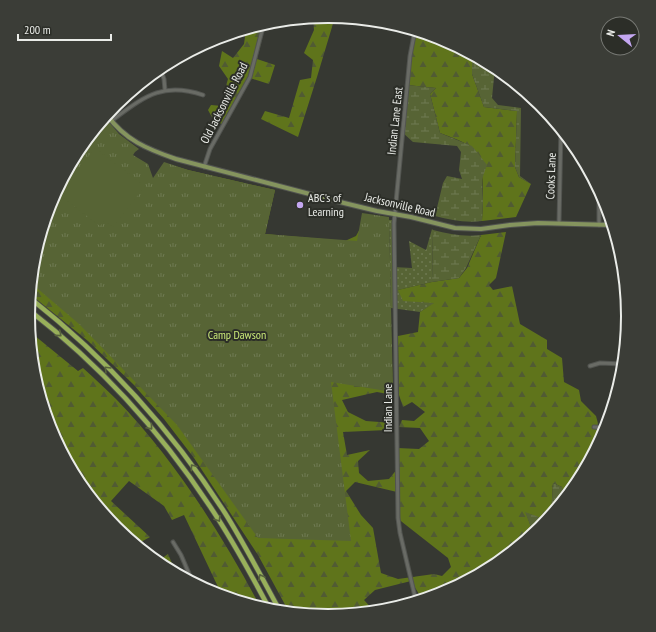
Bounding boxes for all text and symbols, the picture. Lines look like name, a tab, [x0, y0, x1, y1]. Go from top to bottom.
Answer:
scale bar	[18, 16, 111, 42]
north arrow	[600, 16, 640, 56]
text: 200 m	[24, 22, 51, 37]
text: N	[603, 28, 618, 38]
street label: Old Jacksonville Road	[197, 60, 250, 146]
street label: Indian Lane East	[383, 86, 406, 156]
street label: Cooks Lane	[542, 152, 559, 200]
street label: Jacksonville Road	[362, 189, 437, 220]
place label: ABC's of Learning	[308, 190, 344, 219]
marker: ABC's of Learning	[295, 200, 305, 210]
park label: Camp Dawson	[208, 327, 266, 342]
one-way arrow	[54, 330, 61, 337]
one-way arrow	[105, 366, 112, 373]
street label: Indian Lane	[380, 384, 395, 432]
one-way arrow	[146, 422, 153, 429]
one-way arrow	[190, 464, 197, 471]
one-way arrow	[213, 515, 221, 522]
one-way arrow	[259, 574, 266, 581]

